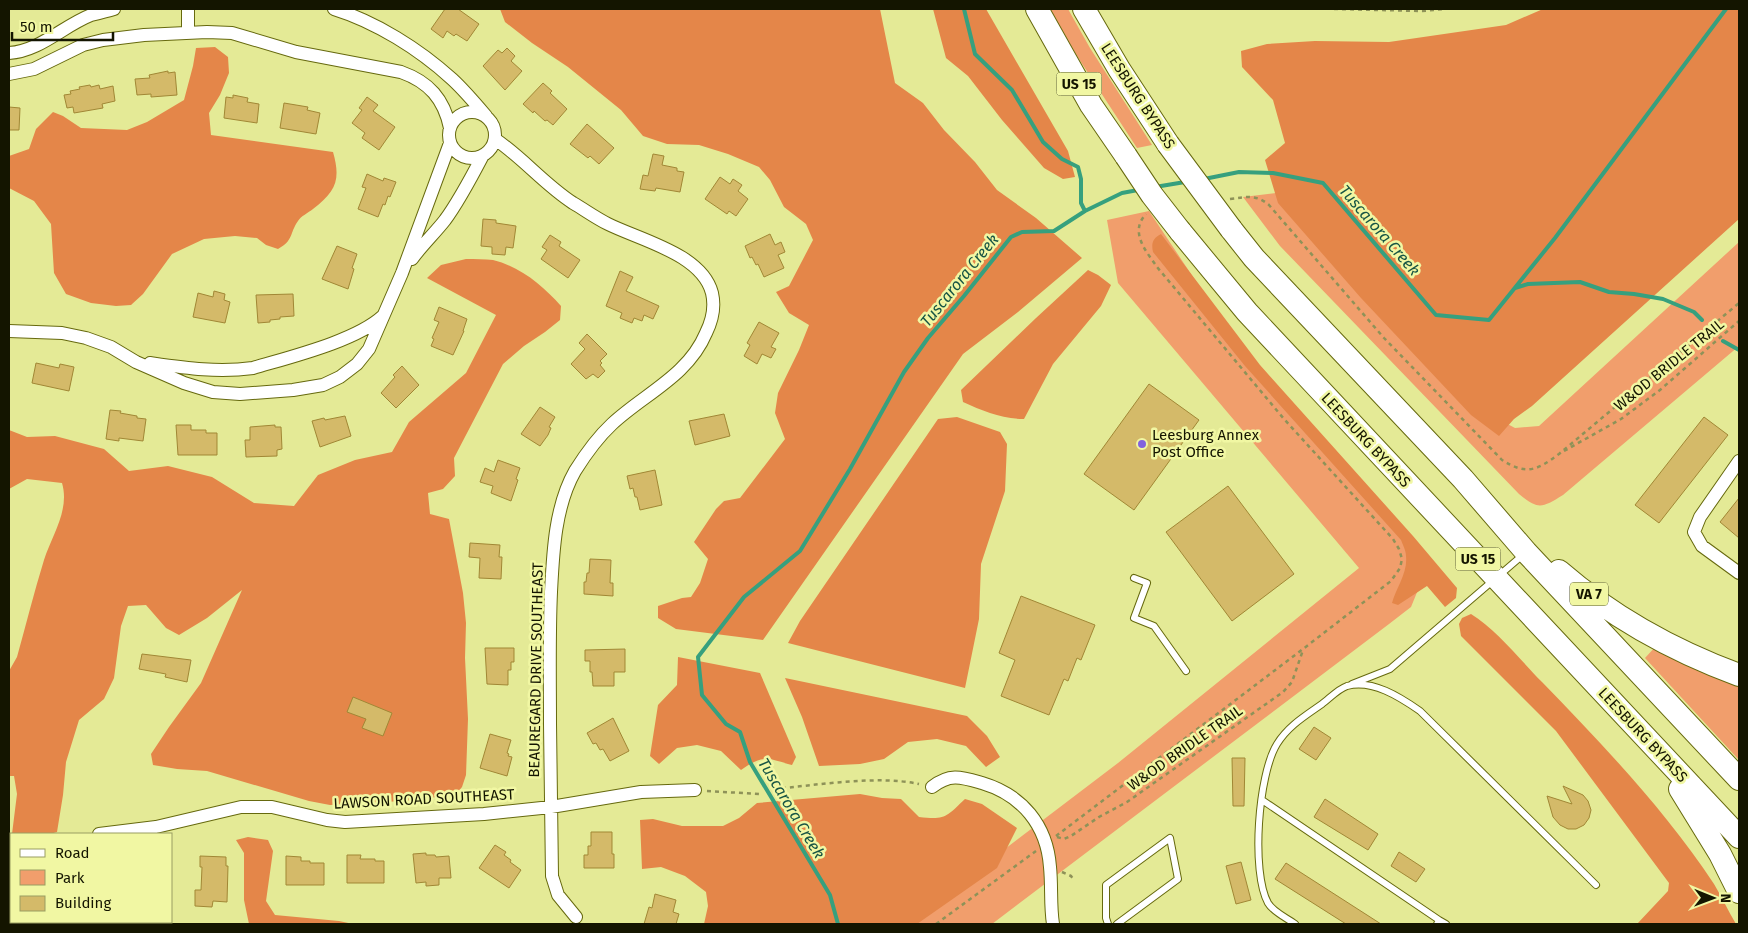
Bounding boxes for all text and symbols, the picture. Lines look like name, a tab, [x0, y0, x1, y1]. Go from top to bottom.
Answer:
scale bar	[12, 10, 114, 42]
text: 50 m	[20, 18, 53, 36]
street label: LEESBURG BYPASS	[1097, 40, 1179, 152]
road number: US 15	[1056, 72, 1102, 96]
water label: Tuscarora Creek	[1335, 181, 1424, 280]
water label: Tuscarora Creek	[916, 230, 1003, 330]
street label: W&OD BRIDLE TRAIL	[1610, 315, 1728, 415]
street label: LEESBURG BYPASS	[1318, 389, 1414, 491]
place label: Leesburg Annex Post Office	[1152, 426, 1260, 461]
marker: Leesburg Annex Post Office	[1136, 438, 1148, 450]
road number: US 15	[1456, 548, 1500, 570]
street label: BEAUREGARD DRIVE SOUTHEAST	[525, 562, 547, 778]
road number: VA 7	[1570, 582, 1608, 606]
street label: LEESBURG BYPASS	[1595, 684, 1691, 786]
street label: W&OD BRIDLE TRAIL	[1124, 701, 1246, 794]
water label: Tuscarora Creek	[754, 755, 829, 862]
street label: LAWSON ROAD SOUTHEAST	[333, 785, 515, 813]
legend	[10, 833, 172, 923]
text: Road	[55, 844, 90, 862]
text: Park	[55, 869, 85, 887]
north arrow	[1688, 873, 1738, 923]
text: N	[1717, 893, 1734, 903]
text: Building	[55, 894, 111, 912]

